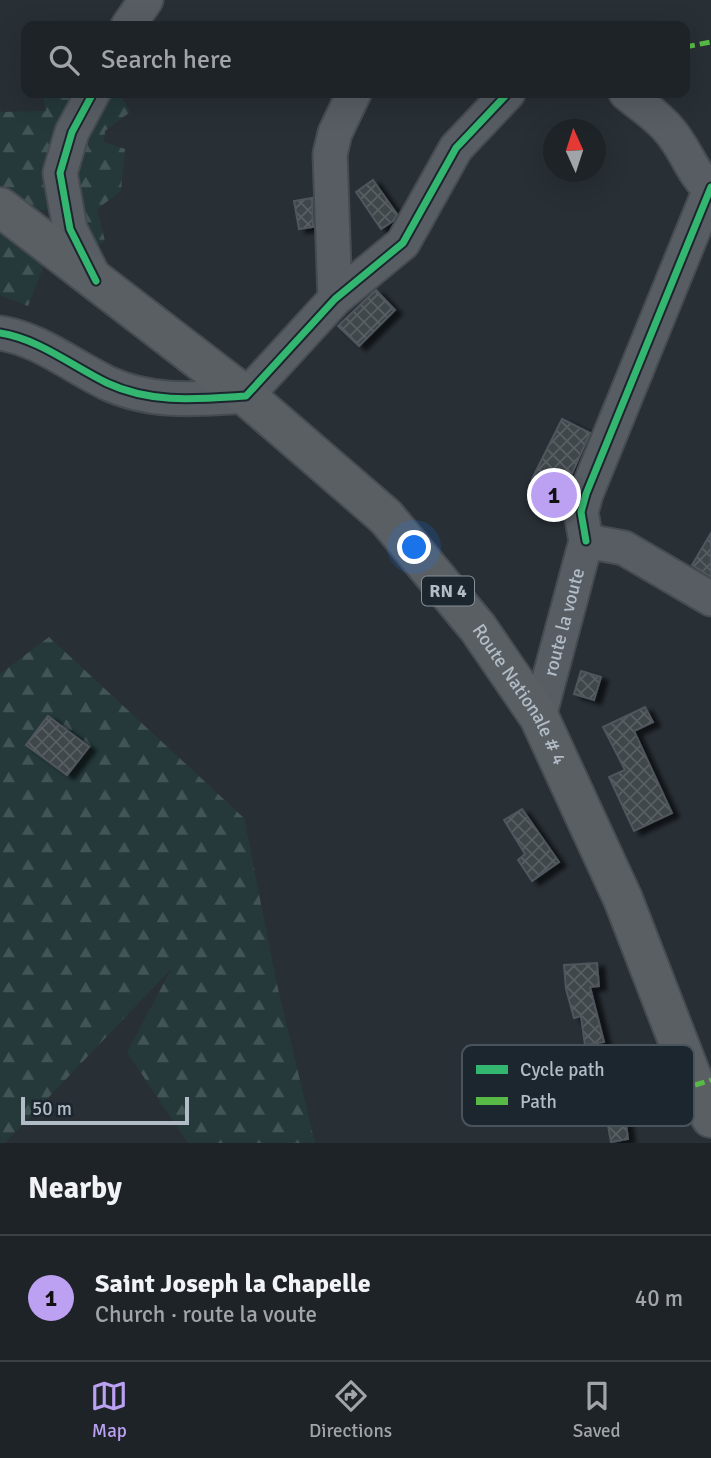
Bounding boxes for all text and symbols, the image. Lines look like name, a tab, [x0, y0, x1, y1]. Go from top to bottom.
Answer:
search box	[21, 21, 690, 98]
icon: search	[45, 41, 83, 79]
text: Search here	[101, 44, 232, 76]
north arrow	[543, 119, 606, 182]
pin: 1	[531, 469, 577, 521]
your location	[397, 530, 431, 564]
street label: route la voute	[538, 565, 590, 679]
road number: RN 4	[422, 576, 474, 606]
street label: Route Nationale # 4	[467, 619, 571, 769]
legend	[462, 1045, 694, 1126]
text: Cycle path	[520, 1058, 605, 1082]
text: Path	[520, 1090, 557, 1114]
scale bar	[21, 1094, 189, 1126]
text: 50 m	[32, 1097, 72, 1121]
text: Nearby	[28, 1170, 122, 1207]
text: Saint Joseph la Chapelle	[95, 1268, 371, 1300]
text: 1	[45, 1284, 57, 1313]
text: 40 m	[635, 1284, 683, 1313]
text: Church · route la voute	[95, 1300, 317, 1329]
tab: Map	[90, 1377, 128, 1443]
tab: Directions	[309, 1377, 392, 1443]
tab: Saved	[573, 1377, 621, 1443]

